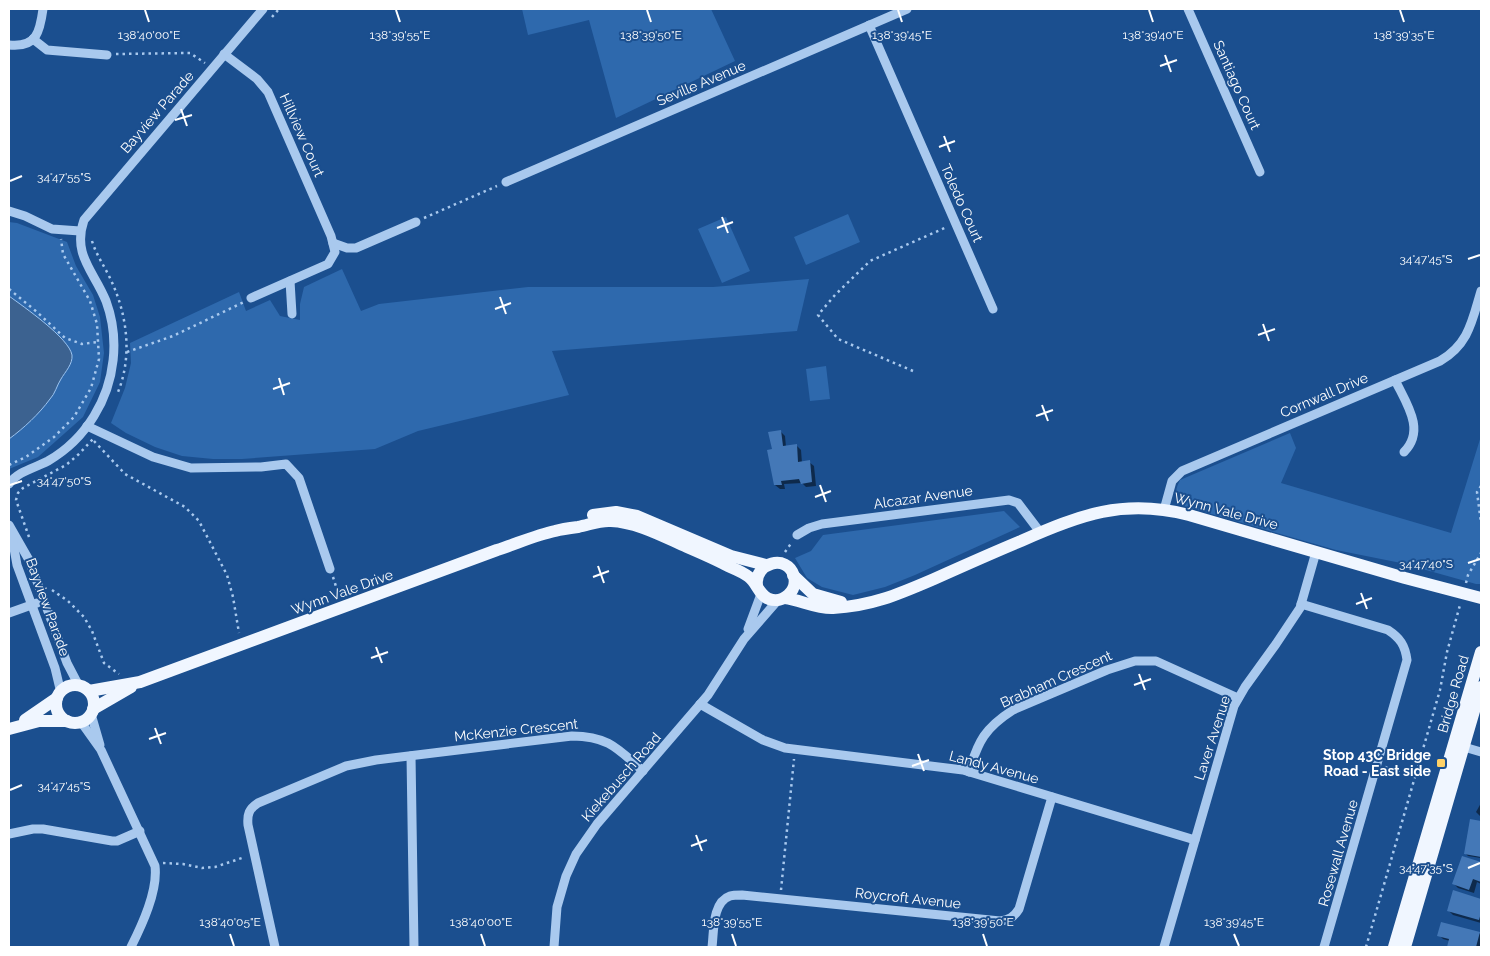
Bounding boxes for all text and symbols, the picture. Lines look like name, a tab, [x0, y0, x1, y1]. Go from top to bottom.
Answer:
text: 138°40'00"E	[118, 28, 180, 42]
text: 138°39'55"E	[370, 28, 430, 42]
text: 138°39'50"E	[620, 28, 682, 42]
text: 138°39'45"E	[872, 28, 932, 42]
text: 138°39'40"E	[1123, 28, 1183, 42]
text: 138°39'35"E	[1374, 28, 1434, 42]
street label: Santiago Court	[1210, 38, 1264, 132]
street label: Seville Avenue	[654, 57, 748, 109]
street label: Bayview Parade	[117, 68, 197, 156]
street label: Hillview Court	[276, 91, 328, 180]
street label: Toledo Court	[938, 161, 986, 245]
text: 34°47'55"S	[37, 170, 91, 184]
text: 34°47'45"S	[1399, 252, 1453, 266]
street label: Cornwall Drive	[1278, 369, 1370, 421]
text: 34°47'50"S	[37, 474, 91, 488]
street label: Alcazar Avenue	[872, 482, 974, 512]
street label: Wynn Vale Drive	[1172, 489, 1280, 533]
street label: Bayview Parade	[23, 556, 73, 658]
text: 34°47'40"S	[1399, 557, 1453, 571]
street label: Wynn Vale Drive	[289, 566, 395, 618]
street label: Brabham Crescent	[998, 647, 1115, 711]
street label: Bridge Road	[1434, 653, 1472, 735]
street label: Laver Avenue	[1191, 694, 1233, 782]
street label: McKenzie Crescent	[453, 716, 579, 744]
street label: Kiekebusch Road	[578, 729, 664, 825]
street label: Landy Avenue	[947, 747, 1041, 787]
place label: Stop 43C Bridge Road - East side	[1323, 747, 1432, 779]
marker: Stop 43C Bridge Road - East side	[1435, 757, 1447, 769]
text: 34°47'45"S	[37, 779, 91, 793]
street label: Rosewall Avenue	[1315, 798, 1361, 908]
text: 34°47'35"S	[1399, 861, 1453, 875]
street label: Roycroft Avenue	[854, 884, 962, 912]
text: 138°40'05"E	[199, 915, 261, 929]
text: 138°40'00"E	[450, 915, 512, 929]
text: 138°39'55"E	[702, 915, 762, 929]
text: 138°39'50"E	[952, 915, 1014, 929]
text: 138°39'45"E	[1204, 915, 1264, 929]

